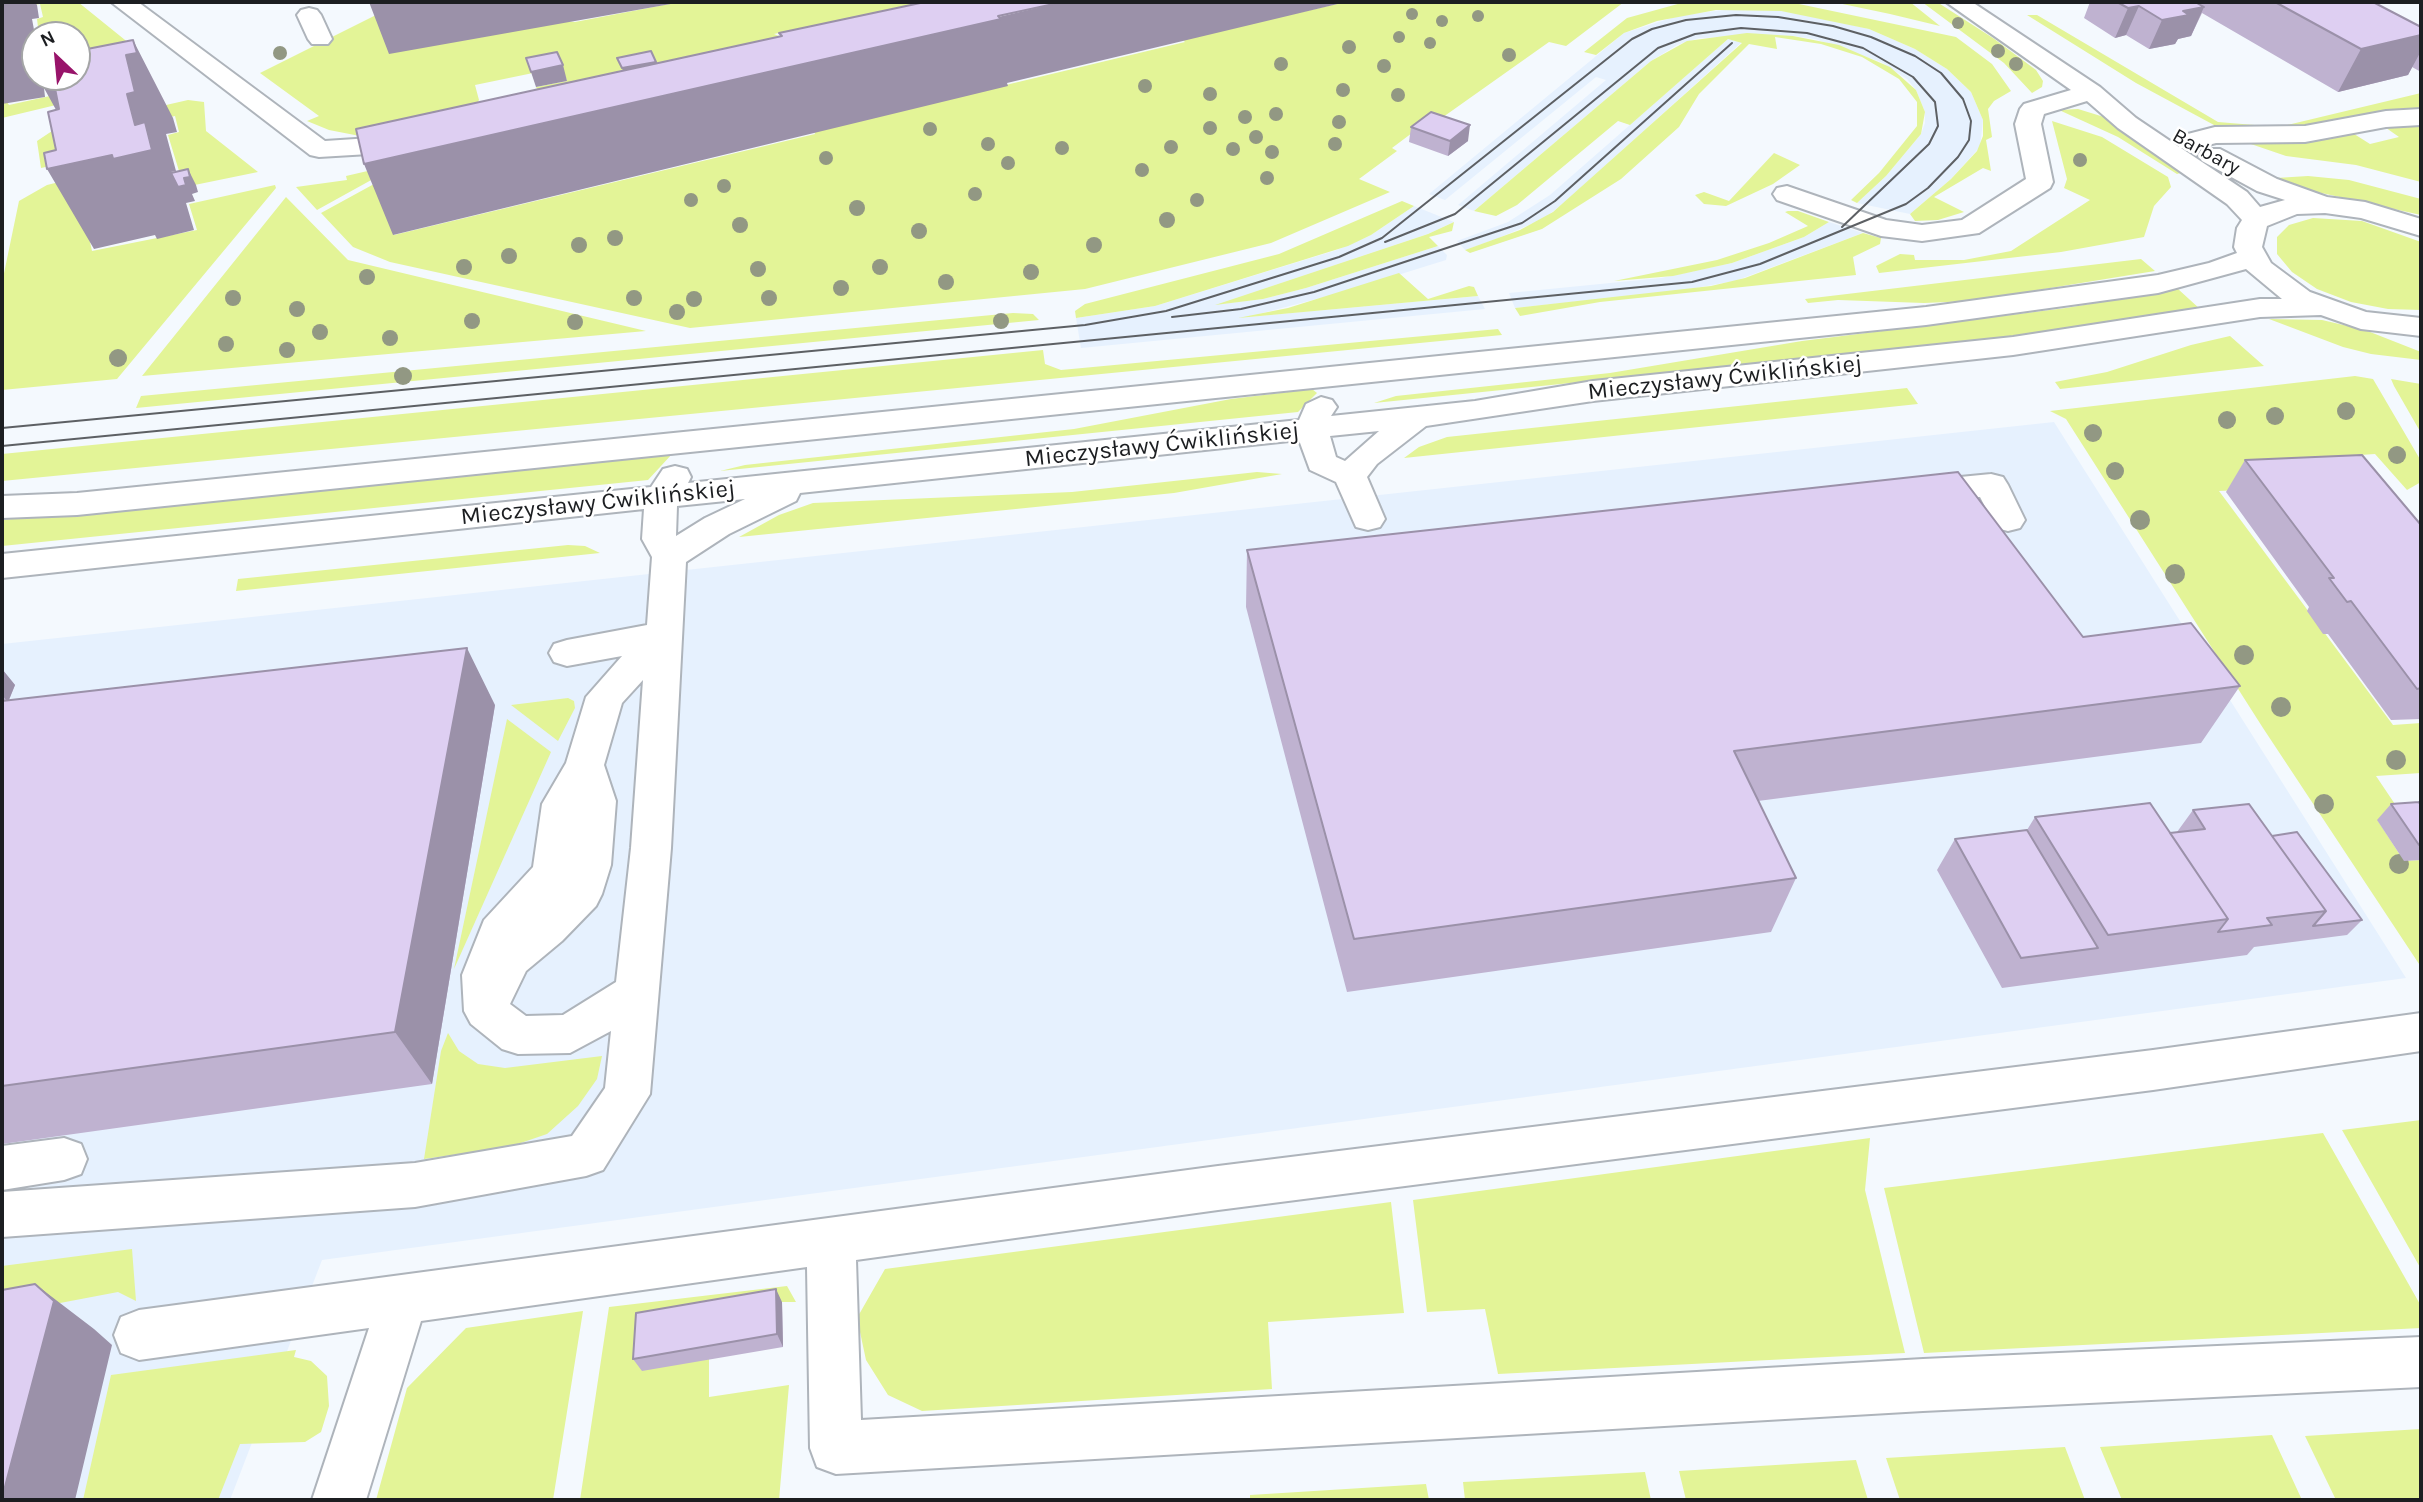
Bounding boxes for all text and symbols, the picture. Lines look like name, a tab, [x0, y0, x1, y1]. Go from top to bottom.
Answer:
north arrow	[21, 21, 91, 91]
text: N	[37, 26, 59, 52]
street label: Barbary	[2168, 123, 2244, 181]
street label: Mieczysławy Ćwiklińskiej	[1586, 349, 1864, 407]
street label: Mieczysławy Ćwiklińskiej	[1023, 416, 1301, 474]
street label: Mieczysławy Ćwiklińskiej	[459, 474, 737, 532]

